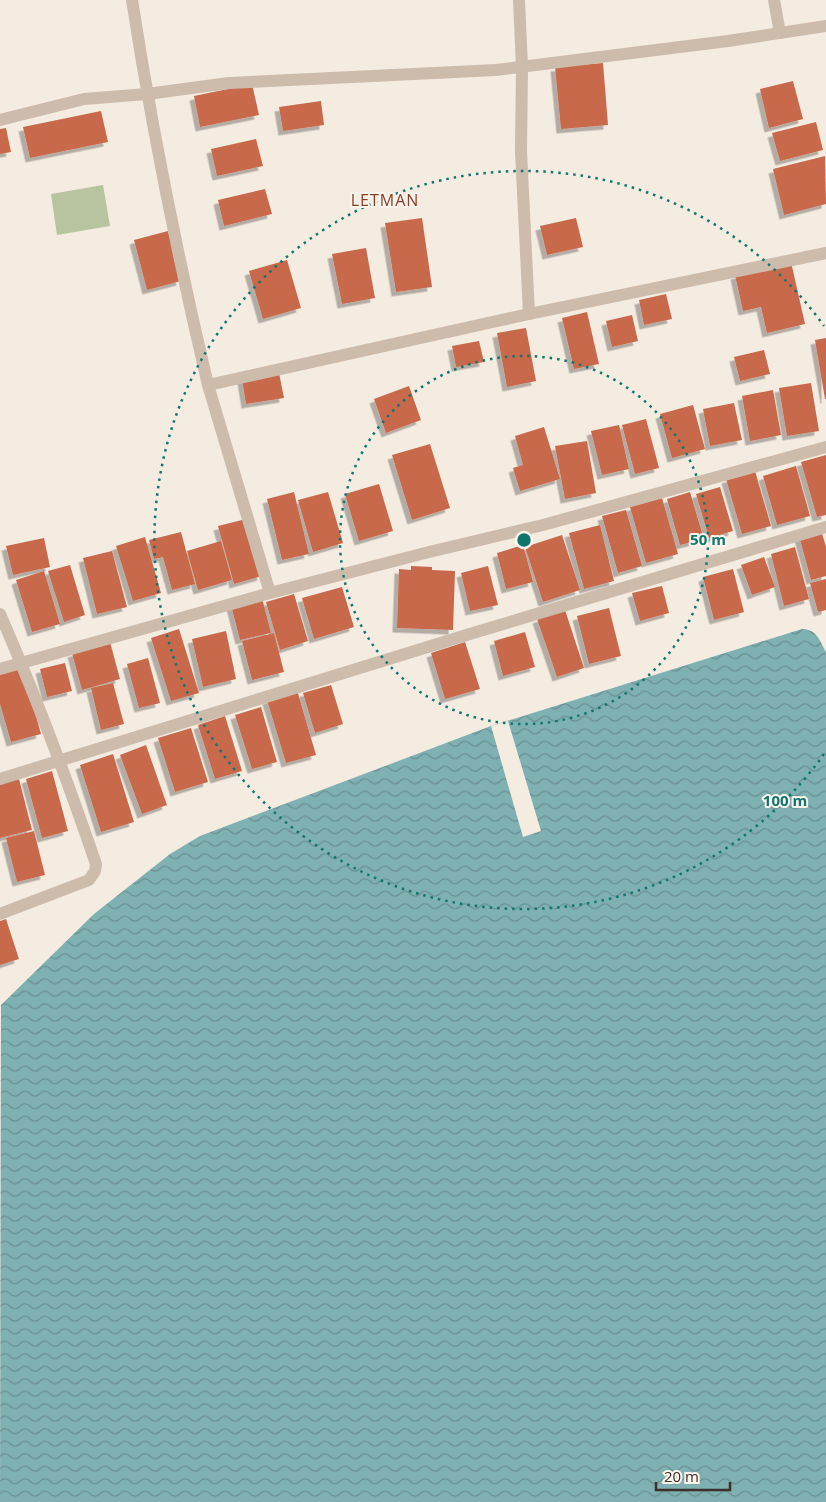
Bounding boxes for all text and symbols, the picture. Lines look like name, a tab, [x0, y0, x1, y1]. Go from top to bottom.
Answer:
district label: LETMAN	[351, 189, 419, 211]
text: 50 m	[690, 529, 726, 549]
centre of rings	[515, 531, 533, 549]
text: 100 m	[763, 790, 807, 810]
scale bar	[656, 1460, 730, 1492]
text: 20 m	[664, 1466, 699, 1486]

